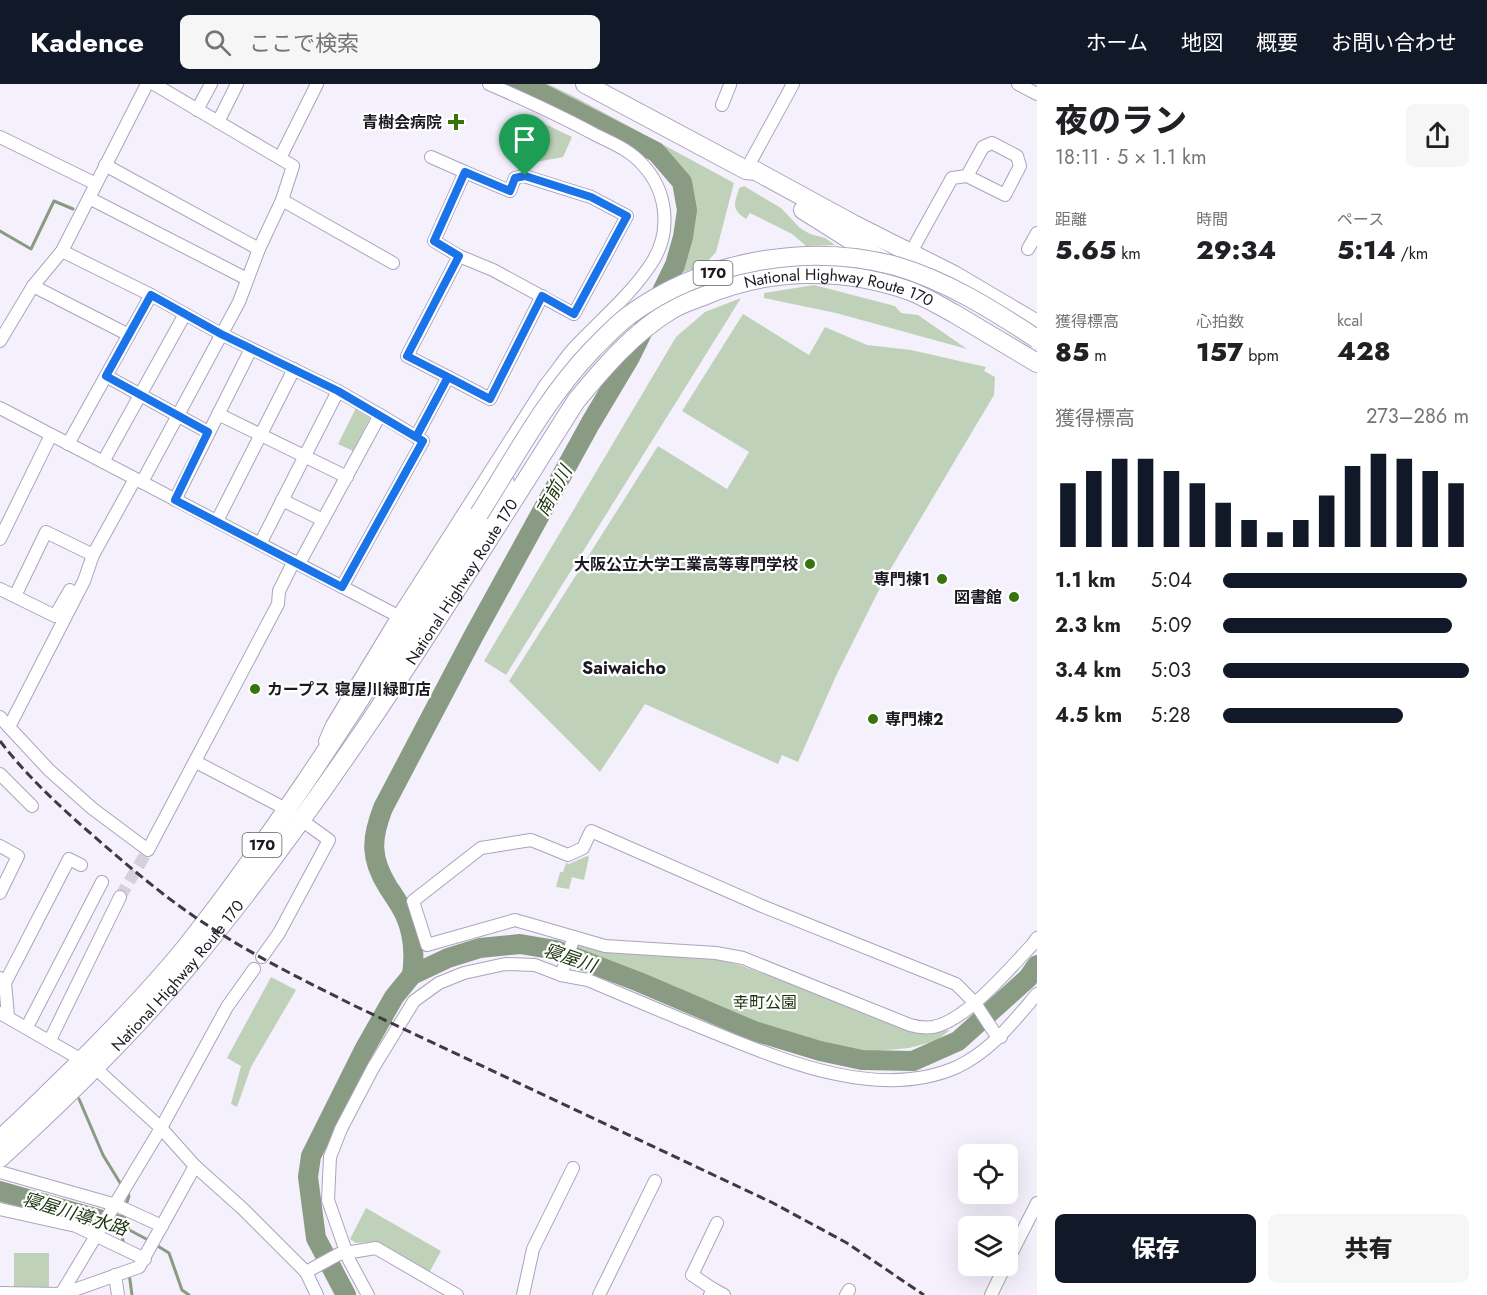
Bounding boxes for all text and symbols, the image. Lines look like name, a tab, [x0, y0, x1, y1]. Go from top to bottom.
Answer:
search box	[180, 15, 600, 69]
text: Kadence	[30, 22, 144, 63]
icon: search	[201, 26, 234, 59]
text: ここで検索	[249, 27, 359, 59]
text: ホーム	[1086, 28, 1148, 58]
text: 地図	[1181, 28, 1223, 58]
text: 概要	[1256, 28, 1298, 58]
text: お問い合わせ	[1331, 28, 1457, 58]
text: 夜のラン	[1055, 97, 1187, 144]
button: share	[1406, 104, 1469, 167]
place label: 青樹会病院	[362, 111, 442, 134]
marker: 青樹会病院	[447, 113, 465, 131]
pin	[499, 114, 550, 176]
icon: arrive	[508, 123, 541, 156]
text: 18:11 · 5 × 1.1 km	[1055, 143, 1207, 172]
text: 距離	[1055, 208, 1087, 231]
text: 時間	[1196, 208, 1228, 231]
text: ペース	[1337, 208, 1384, 231]
text: 5.65	[1055, 231, 1116, 269]
text: 29:34	[1196, 231, 1276, 269]
text: 5:14	[1337, 231, 1396, 269]
text: km	[1116, 242, 1141, 265]
text: /km	[1396, 242, 1428, 265]
road number: 170	[694, 261, 732, 285]
street label: National Highway Route 170	[742, 263, 938, 312]
text: kcal	[1337, 309, 1363, 332]
text: 獲得標高	[1055, 310, 1119, 333]
text: 心拍数	[1196, 310, 1244, 333]
text: 428	[1337, 332, 1391, 370]
text: 85	[1055, 333, 1089, 371]
text: 157	[1196, 333, 1243, 371]
text: m	[1089, 344, 1107, 367]
text: bpm	[1243, 344, 1279, 367]
text: 273–286 m	[1366, 402, 1469, 431]
text: 獲得標高	[1055, 404, 1135, 433]
water label: 南前川	[530, 459, 579, 521]
street label: National Highway Route 170	[400, 494, 523, 669]
place label: 大阪公立大学工業高等専門学校	[574, 553, 798, 576]
marker: 大阪公立大学工業高等専門学校	[803, 557, 817, 571]
text: 1.1 km	[1055, 566, 1116, 595]
text: 5:04	[1151, 566, 1192, 595]
place label: 専門棟1	[874, 568, 930, 591]
marker: 専門棟1	[935, 572, 949, 586]
place label: 図書館	[954, 586, 1002, 609]
marker: 図書館	[1007, 590, 1021, 604]
text: 2.3 km	[1055, 611, 1121, 640]
text: 5:09	[1151, 611, 1192, 640]
district label: Saiwaicho	[582, 655, 666, 681]
text: 3.4 km	[1055, 656, 1121, 685]
text: 5:03	[1151, 656, 1191, 685]
place label: カープス 寝屋川緑町店	[267, 678, 431, 701]
marker: カープス 寝屋川緑町店	[248, 682, 262, 696]
text: 4.5 km	[1055, 701, 1122, 730]
text: 5:28	[1151, 701, 1191, 730]
place label: 専門棟2	[885, 708, 944, 731]
marker: 専門棟2	[866, 712, 880, 726]
road number: 170	[242, 833, 282, 857]
street label: National Highway Route 170	[106, 895, 249, 1056]
water label: 寝屋川	[540, 937, 602, 980]
park label: 幸町公園	[733, 991, 797, 1014]
map controls	[958, 1144, 1018, 1276]
button: locate	[958, 1144, 1018, 1204]
water label: 寝屋川導水路	[20, 1186, 132, 1243]
button: 保存	[1055, 1214, 1256, 1283]
button: 共有	[1268, 1214, 1469, 1283]
button: layers	[958, 1216, 1018, 1276]

